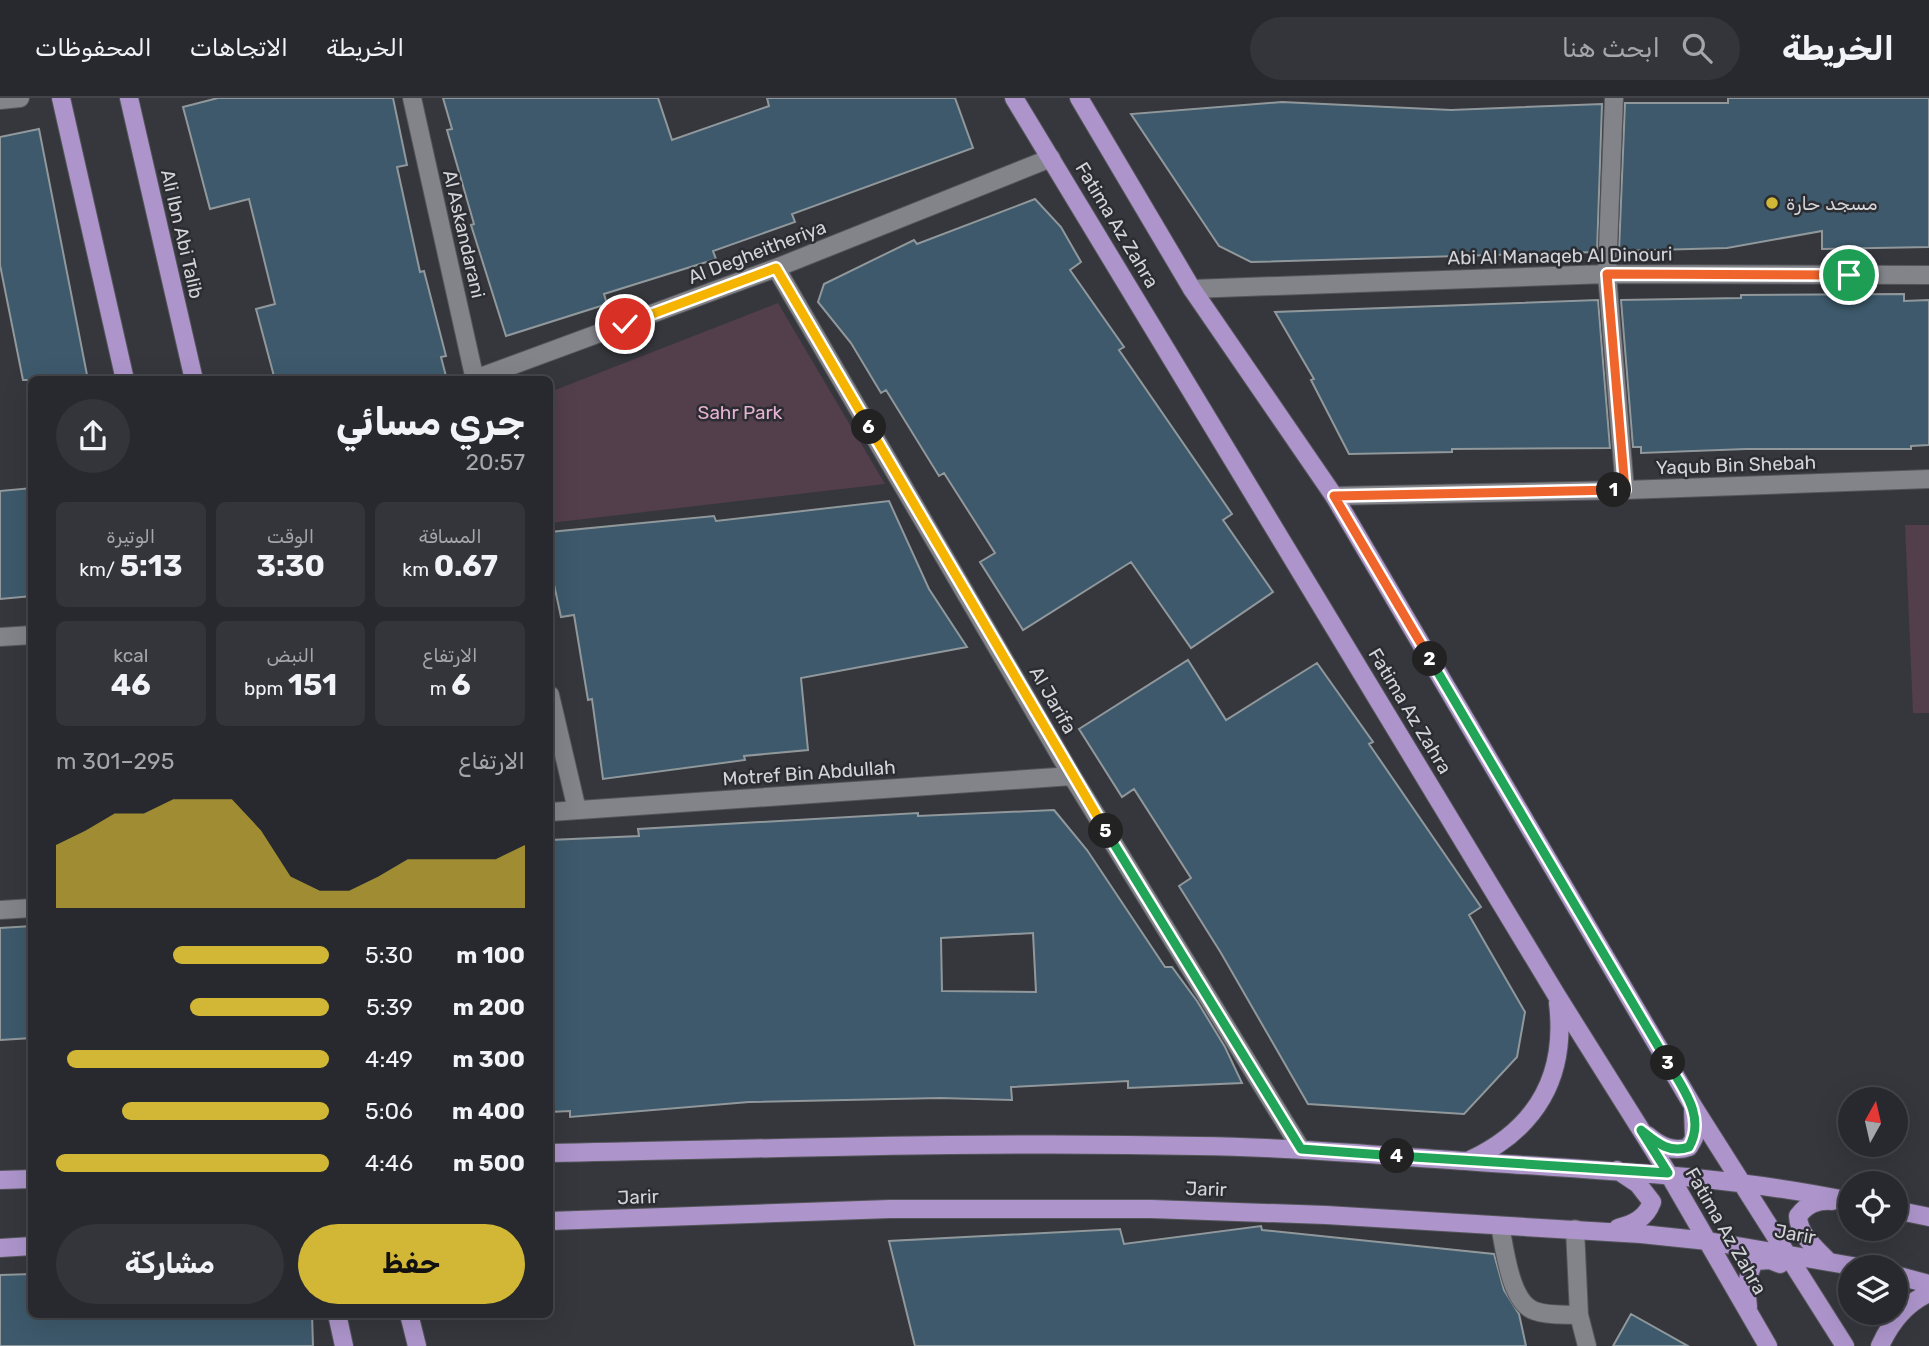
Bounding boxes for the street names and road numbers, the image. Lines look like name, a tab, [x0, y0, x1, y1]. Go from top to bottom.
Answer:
street label: Fatima Az Zahra	[1070, 158, 1164, 292]
street label: Ali Ibn Abi Talib	[156, 167, 208, 301]
street label: Al Askandarani	[438, 168, 490, 300]
street label: Al Degheitheriya	[685, 215, 829, 289]
street label: Abi Al Manaqeb Al Dinouri	[1447, 243, 1673, 269]
street label: Yaqub Bin Shebah	[1655, 451, 1817, 479]
street label: Fatima Az Zahra	[1363, 644, 1457, 778]
street label: Al Jarifa	[1025, 662, 1081, 738]
street label: Motref Bin Abdullah	[722, 755, 896, 791]
street label: Fatima Az Zahra	[1680, 1164, 1772, 1298]
street label: Jarir	[1185, 1177, 1228, 1201]
street label: Jarir	[617, 1185, 660, 1209]
street label: Jarir	[1773, 1219, 1818, 1249]

